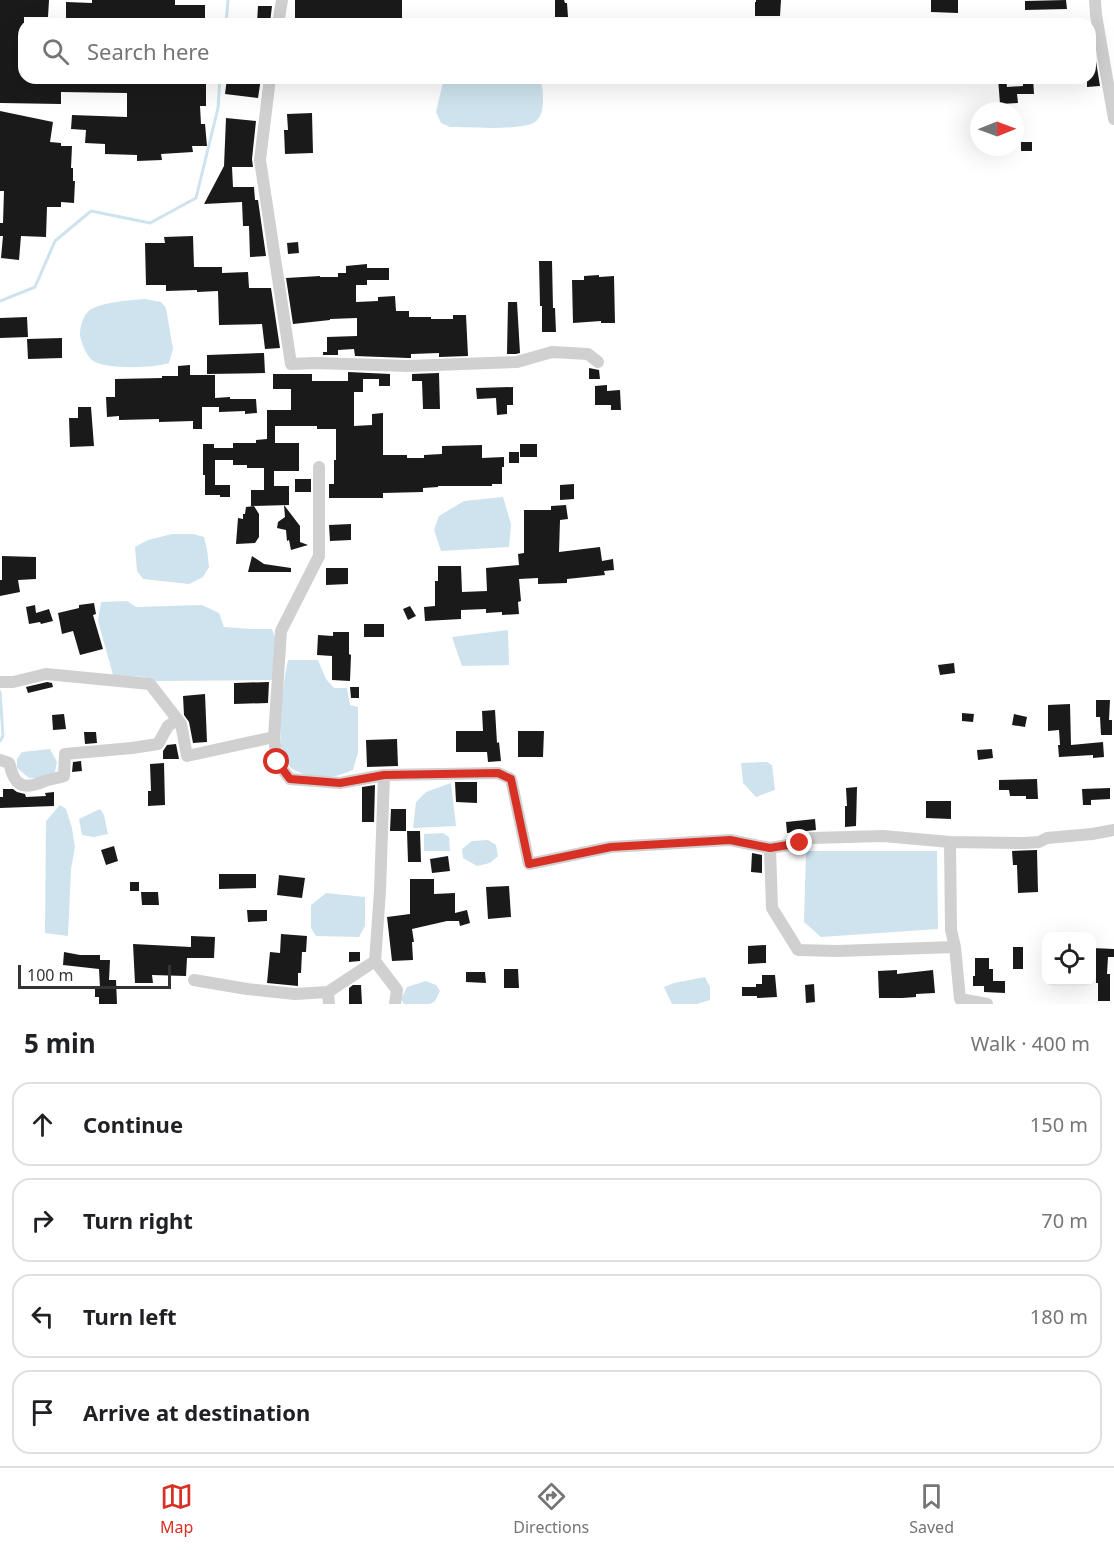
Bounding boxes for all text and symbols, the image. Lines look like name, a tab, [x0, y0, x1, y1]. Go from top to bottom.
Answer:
search box	[18, 18, 1096, 84]
icon: search	[39, 35, 72, 68]
text: Search here	[87, 36, 209, 66]
north arrow	[970, 102, 1024, 156]
route start	[263, 748, 289, 774]
route end	[786, 829, 812, 855]
map controls	[1042, 932, 1096, 986]
button: locate	[1042, 932, 1096, 986]
scale bar	[18, 962, 171, 989]
text: 100 m	[27, 964, 74, 986]
text: 5 min	[24, 1025, 96, 1061]
text: Walk · 400 m	[971, 1030, 1090, 1057]
icon: ahead	[26, 1108, 59, 1141]
text: Continue	[83, 1109, 183, 1139]
text: 150 m	[1030, 1111, 1088, 1138]
icon: right	[26, 1204, 59, 1237]
text: Turn right	[83, 1205, 193, 1235]
text: 70 m	[1041, 1207, 1088, 1234]
icon: left	[26, 1300, 59, 1333]
text: Turn left	[83, 1301, 177, 1331]
text: 180 m	[1030, 1303, 1088, 1330]
icon: arrive	[26, 1396, 59, 1429]
text: Arrive at destination	[83, 1397, 310, 1427]
tab: Map	[160, 1480, 193, 1538]
tab: Directions	[513, 1480, 589, 1538]
tab: Saved	[909, 1480, 954, 1538]

